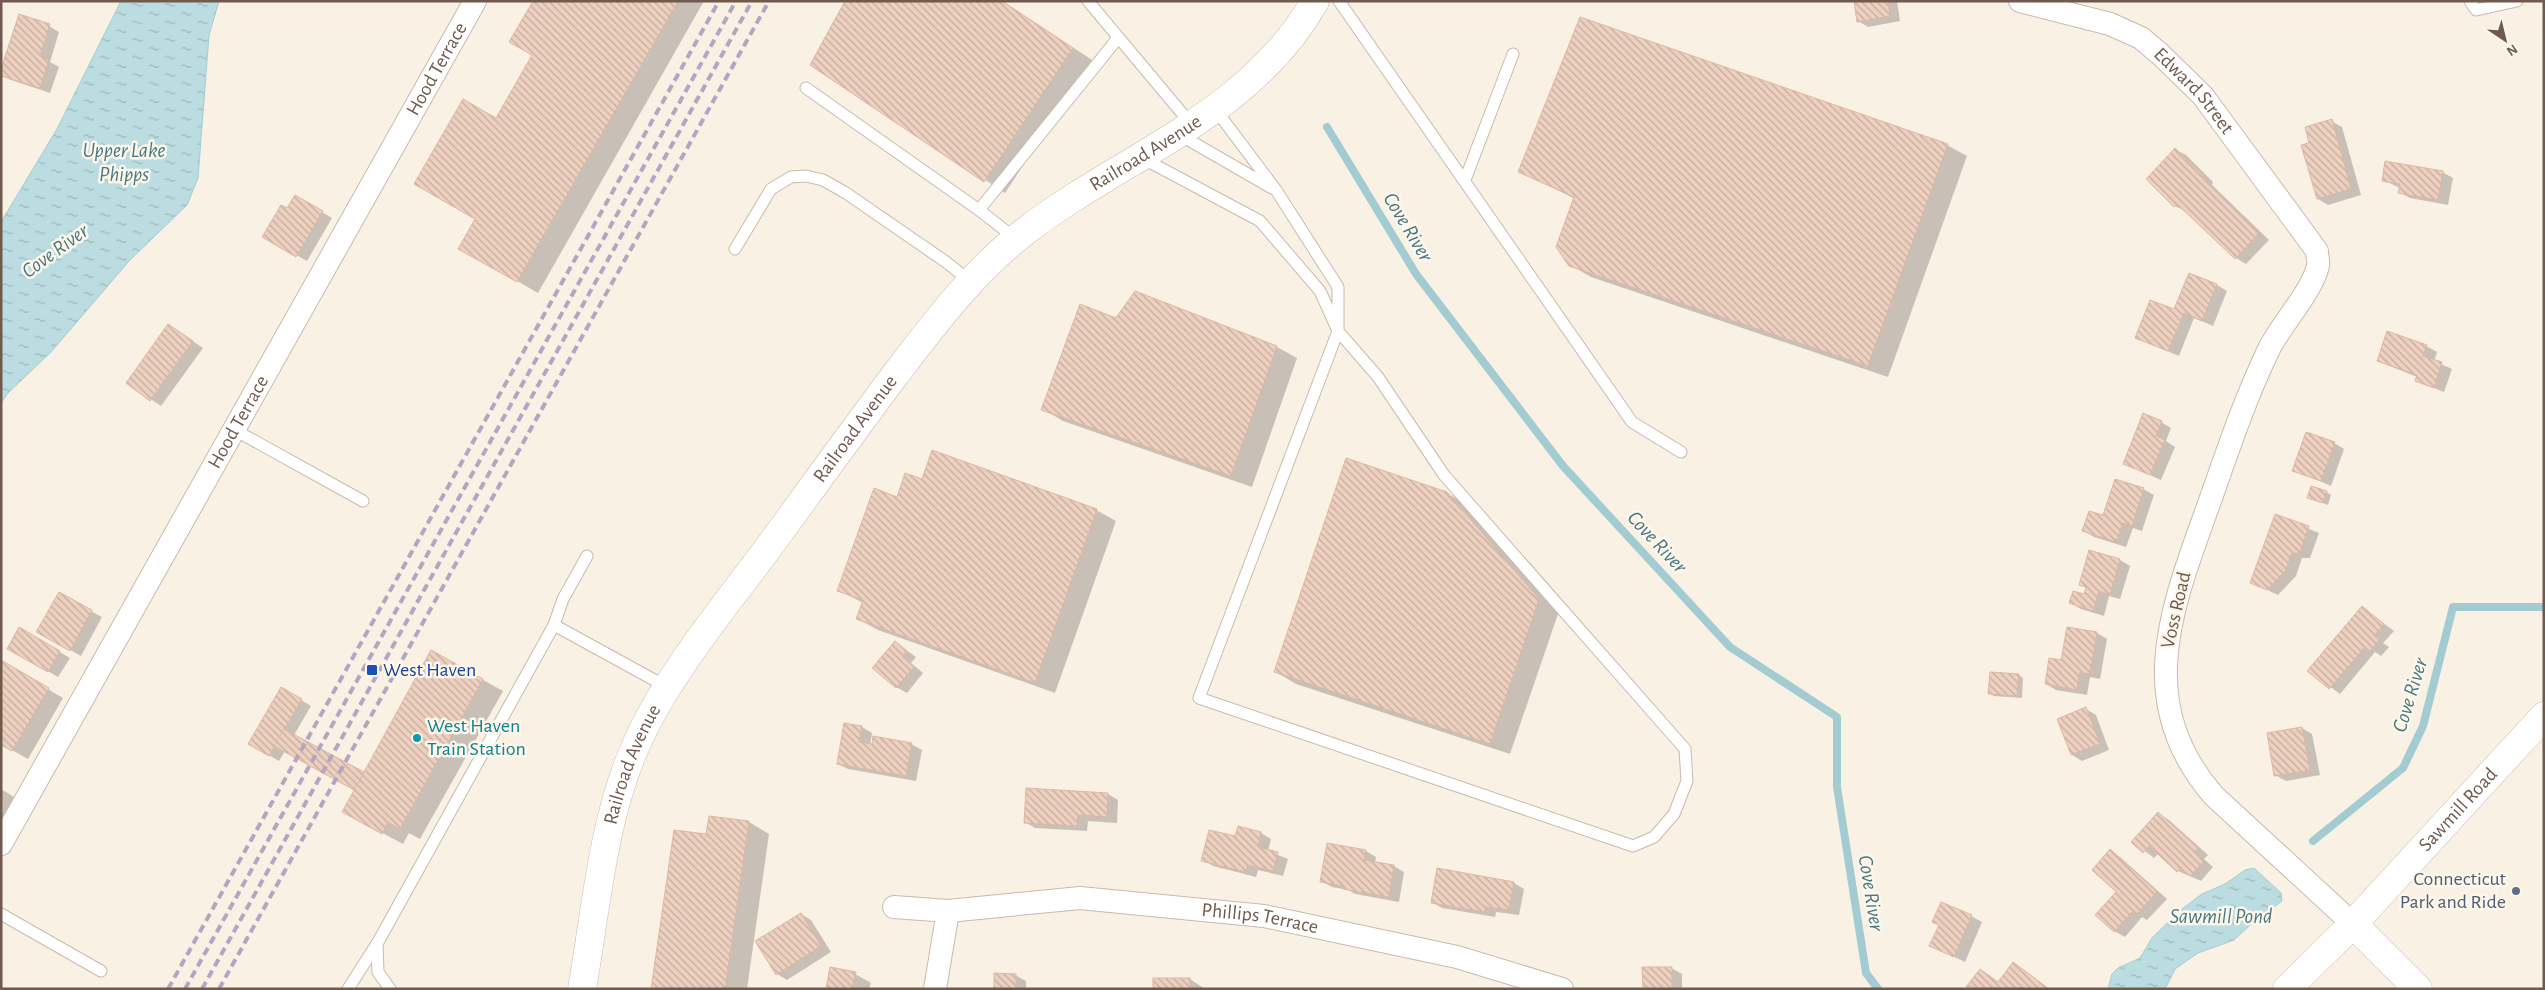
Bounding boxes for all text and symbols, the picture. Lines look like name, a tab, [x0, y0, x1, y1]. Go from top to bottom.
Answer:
north arrow	[2480, 15, 2530, 65]
street label: Hood Terrace	[403, 19, 471, 119]
text: N	[2504, 41, 2520, 58]
street label: Edward Street	[2150, 44, 2238, 138]
street label: Railroad Avenue	[1086, 111, 1205, 195]
water label: Upper Lake Phipps	[82, 140, 166, 186]
water label: Cove River	[1379, 189, 1437, 266]
water label: Cove River	[18, 219, 93, 282]
street label: Hood Terrace	[204, 372, 272, 472]
street label: Railroad Avenue	[809, 372, 901, 486]
water label: Cove River	[1623, 507, 1692, 578]
street label: Voss Road	[2157, 570, 2195, 650]
water label: Cove River	[2389, 654, 2432, 735]
place label: West Haven	[383, 660, 476, 680]
marker: West Haven	[365, 663, 379, 677]
street label: Railroad Avenue	[600, 701, 665, 826]
place label: West Haven Train Station	[427, 716, 526, 759]
marker: West Haven Train Station	[411, 732, 423, 744]
street label: Sawmill Road	[2415, 764, 2501, 855]
water label: Cove River	[1855, 854, 1888, 934]
place label: Connecticut Park and Ride	[2400, 869, 2507, 912]
marker: Connecticut Park and Ride	[2510, 885, 2522, 897]
street label: Phillips Terrace	[1201, 900, 1320, 937]
water label: Sawmill Pond	[2170, 906, 2272, 927]

